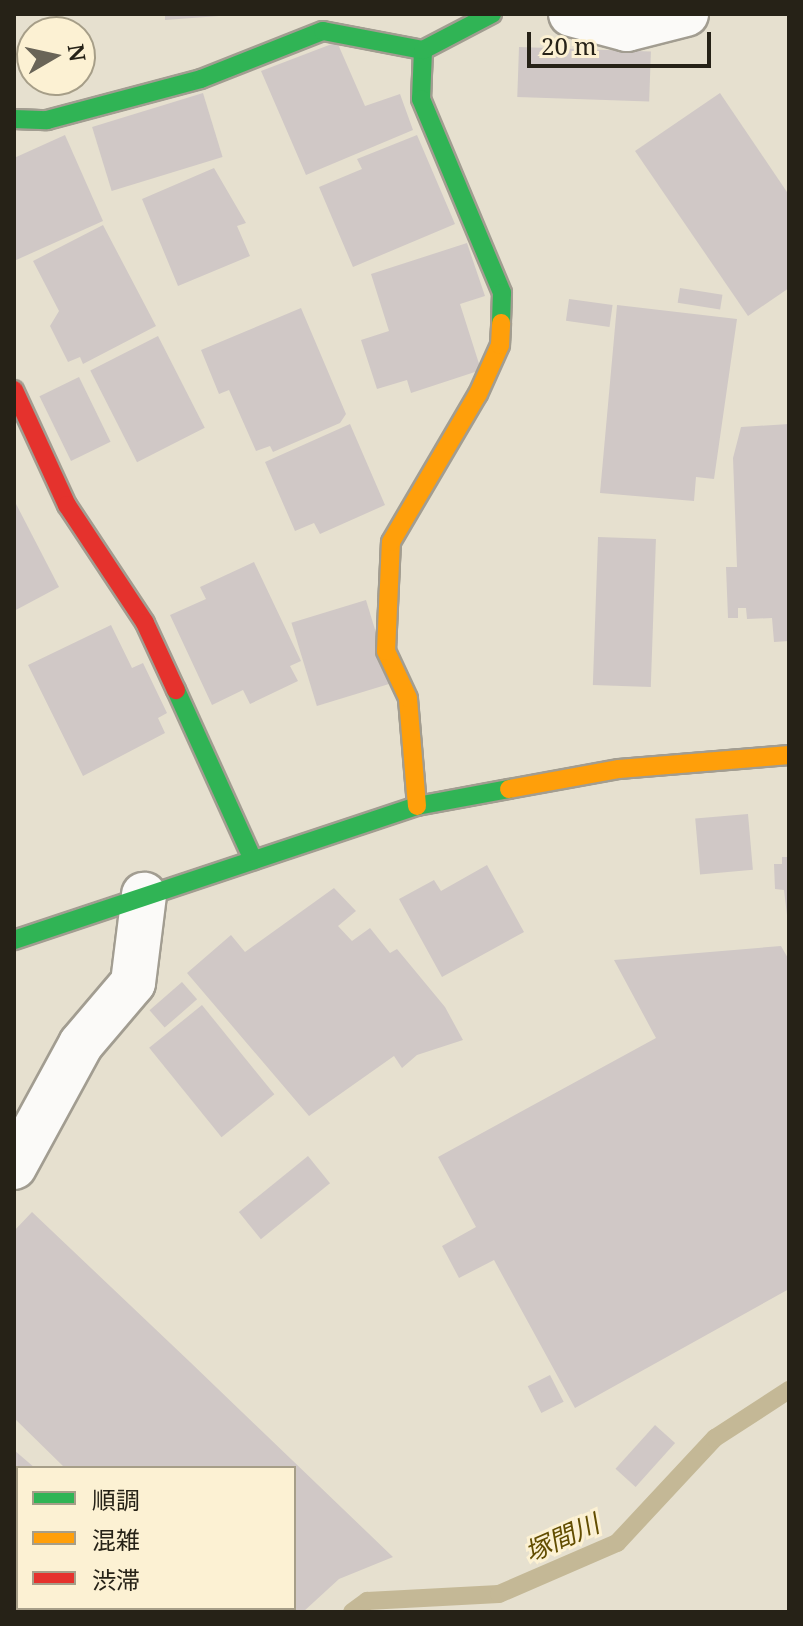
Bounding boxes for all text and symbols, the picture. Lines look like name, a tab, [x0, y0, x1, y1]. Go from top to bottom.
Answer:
north arrow	[16, 16, 96, 96]
scale bar	[531, 16, 715, 66]
text: 20 m	[541, 29, 597, 62]
text: N	[62, 42, 94, 63]
legend	[16, 1466, 296, 1610]
text: 順調	[92, 1483, 140, 1516]
water label: 塚間川	[520, 1508, 604, 1568]
text: 混雑	[92, 1523, 140, 1556]
text: 渋滞	[92, 1563, 140, 1596]

